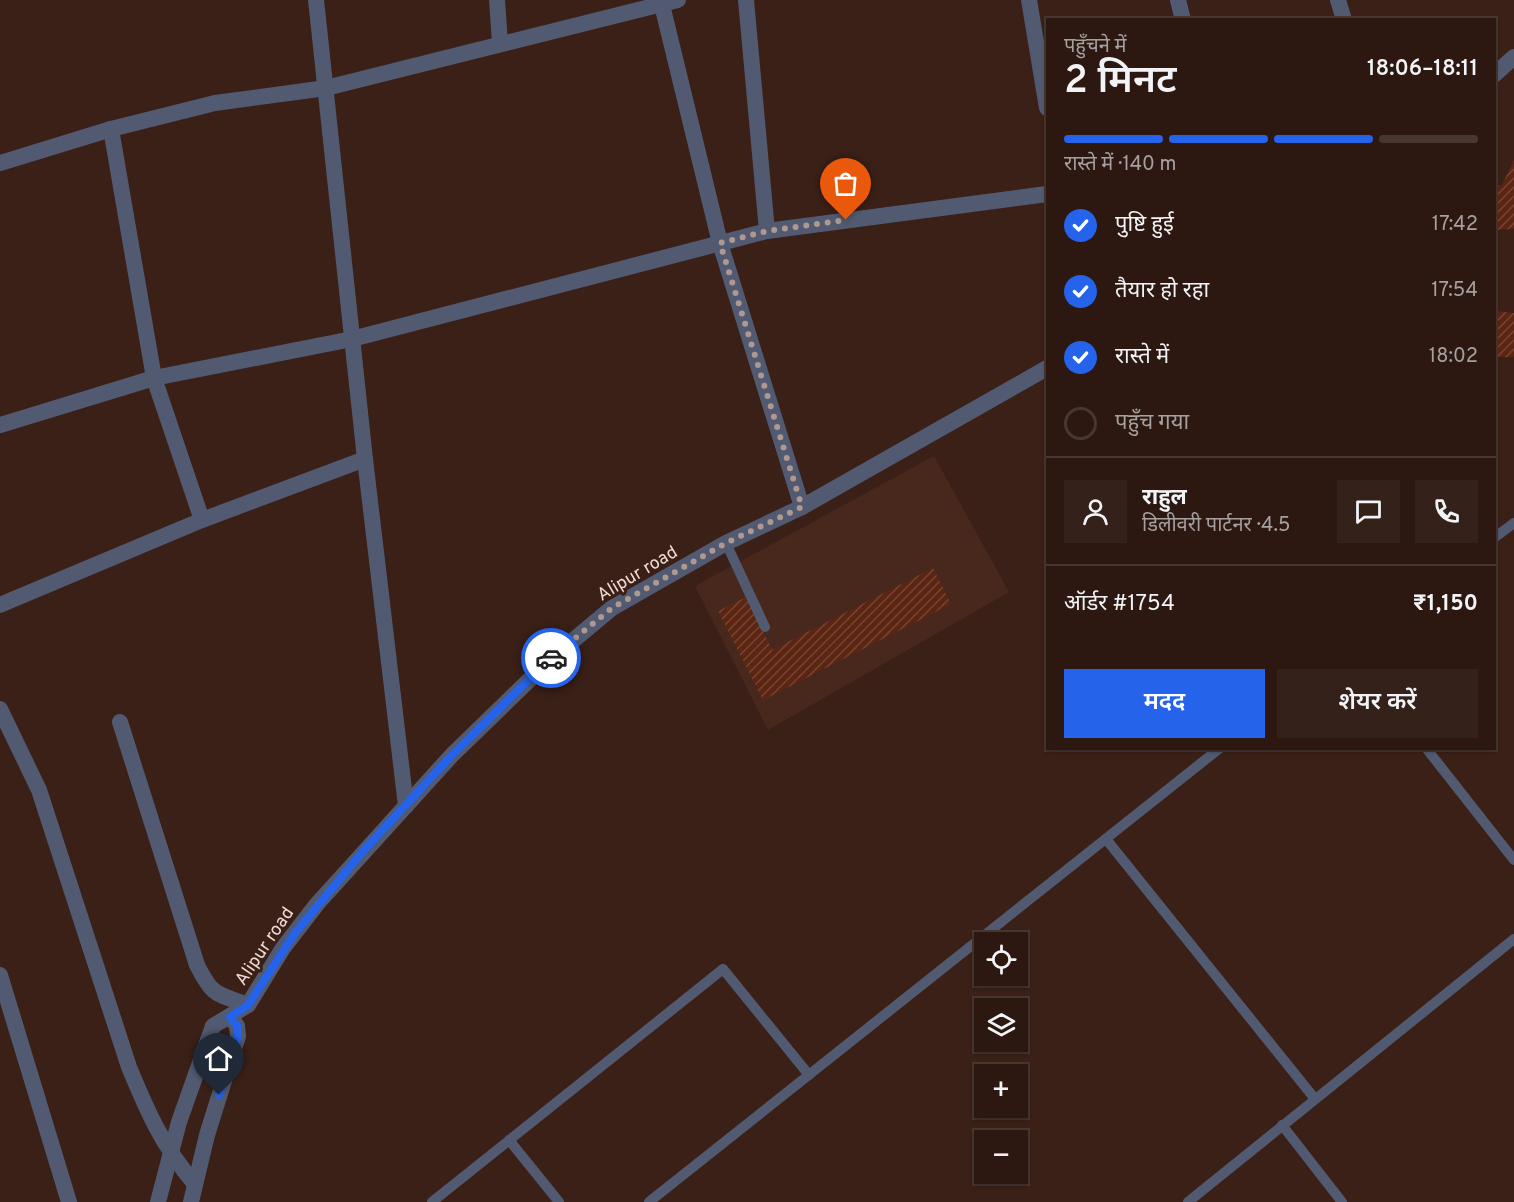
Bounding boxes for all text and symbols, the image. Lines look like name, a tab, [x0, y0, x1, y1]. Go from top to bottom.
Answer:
text: पहुँचने में	[1064, 34, 1126, 60]
text: 18:06–18:11	[1367, 56, 1478, 83]
text: 2 मिनट	[1064, 58, 1177, 107]
text: रास्ते में · 140 m	[1064, 152, 1177, 178]
pin	[820, 158, 871, 220]
icon: bag	[829, 167, 862, 200]
icon: check	[1064, 209, 1097, 242]
text: पुष्टि हुई	[1115, 212, 1174, 239]
text: 17:42	[1432, 212, 1478, 238]
icon: check	[1064, 275, 1097, 308]
text: तैयार हो रहा	[1115, 278, 1209, 305]
text: 17:54	[1431, 278, 1478, 304]
icon: check	[1064, 341, 1097, 374]
text: रास्ते में	[1115, 344, 1169, 371]
text: 18:02	[1429, 344, 1478, 370]
text: पहुँच गया	[1115, 410, 1189, 437]
button: person	[1064, 480, 1127, 543]
button: chat	[1337, 480, 1400, 543]
button: phone	[1415, 480, 1478, 543]
text: राहुल	[1142, 485, 1187, 512]
text: डिलीवरी पार्टनर · 4.5	[1142, 513, 1290, 539]
street label: Alipur road	[593, 541, 682, 607]
text: ऑर्डर #1754	[1064, 591, 1175, 618]
text: ₹1,150	[1412, 591, 1478, 618]
courier	[521, 628, 581, 688]
icon: car	[535, 642, 568, 675]
button: मदद	[1064, 669, 1265, 738]
button: शेयर करें	[1277, 669, 1478, 738]
street label: Alipur road	[231, 903, 300, 991]
map controls	[974, 932, 1028, 1184]
button: locate	[974, 932, 1028, 986]
button: layers	[974, 998, 1028, 1052]
pin	[193, 1033, 244, 1095]
icon: home	[202, 1042, 235, 1075]
button: +	[974, 1064, 1028, 1118]
button: −	[974, 1130, 1028, 1184]

